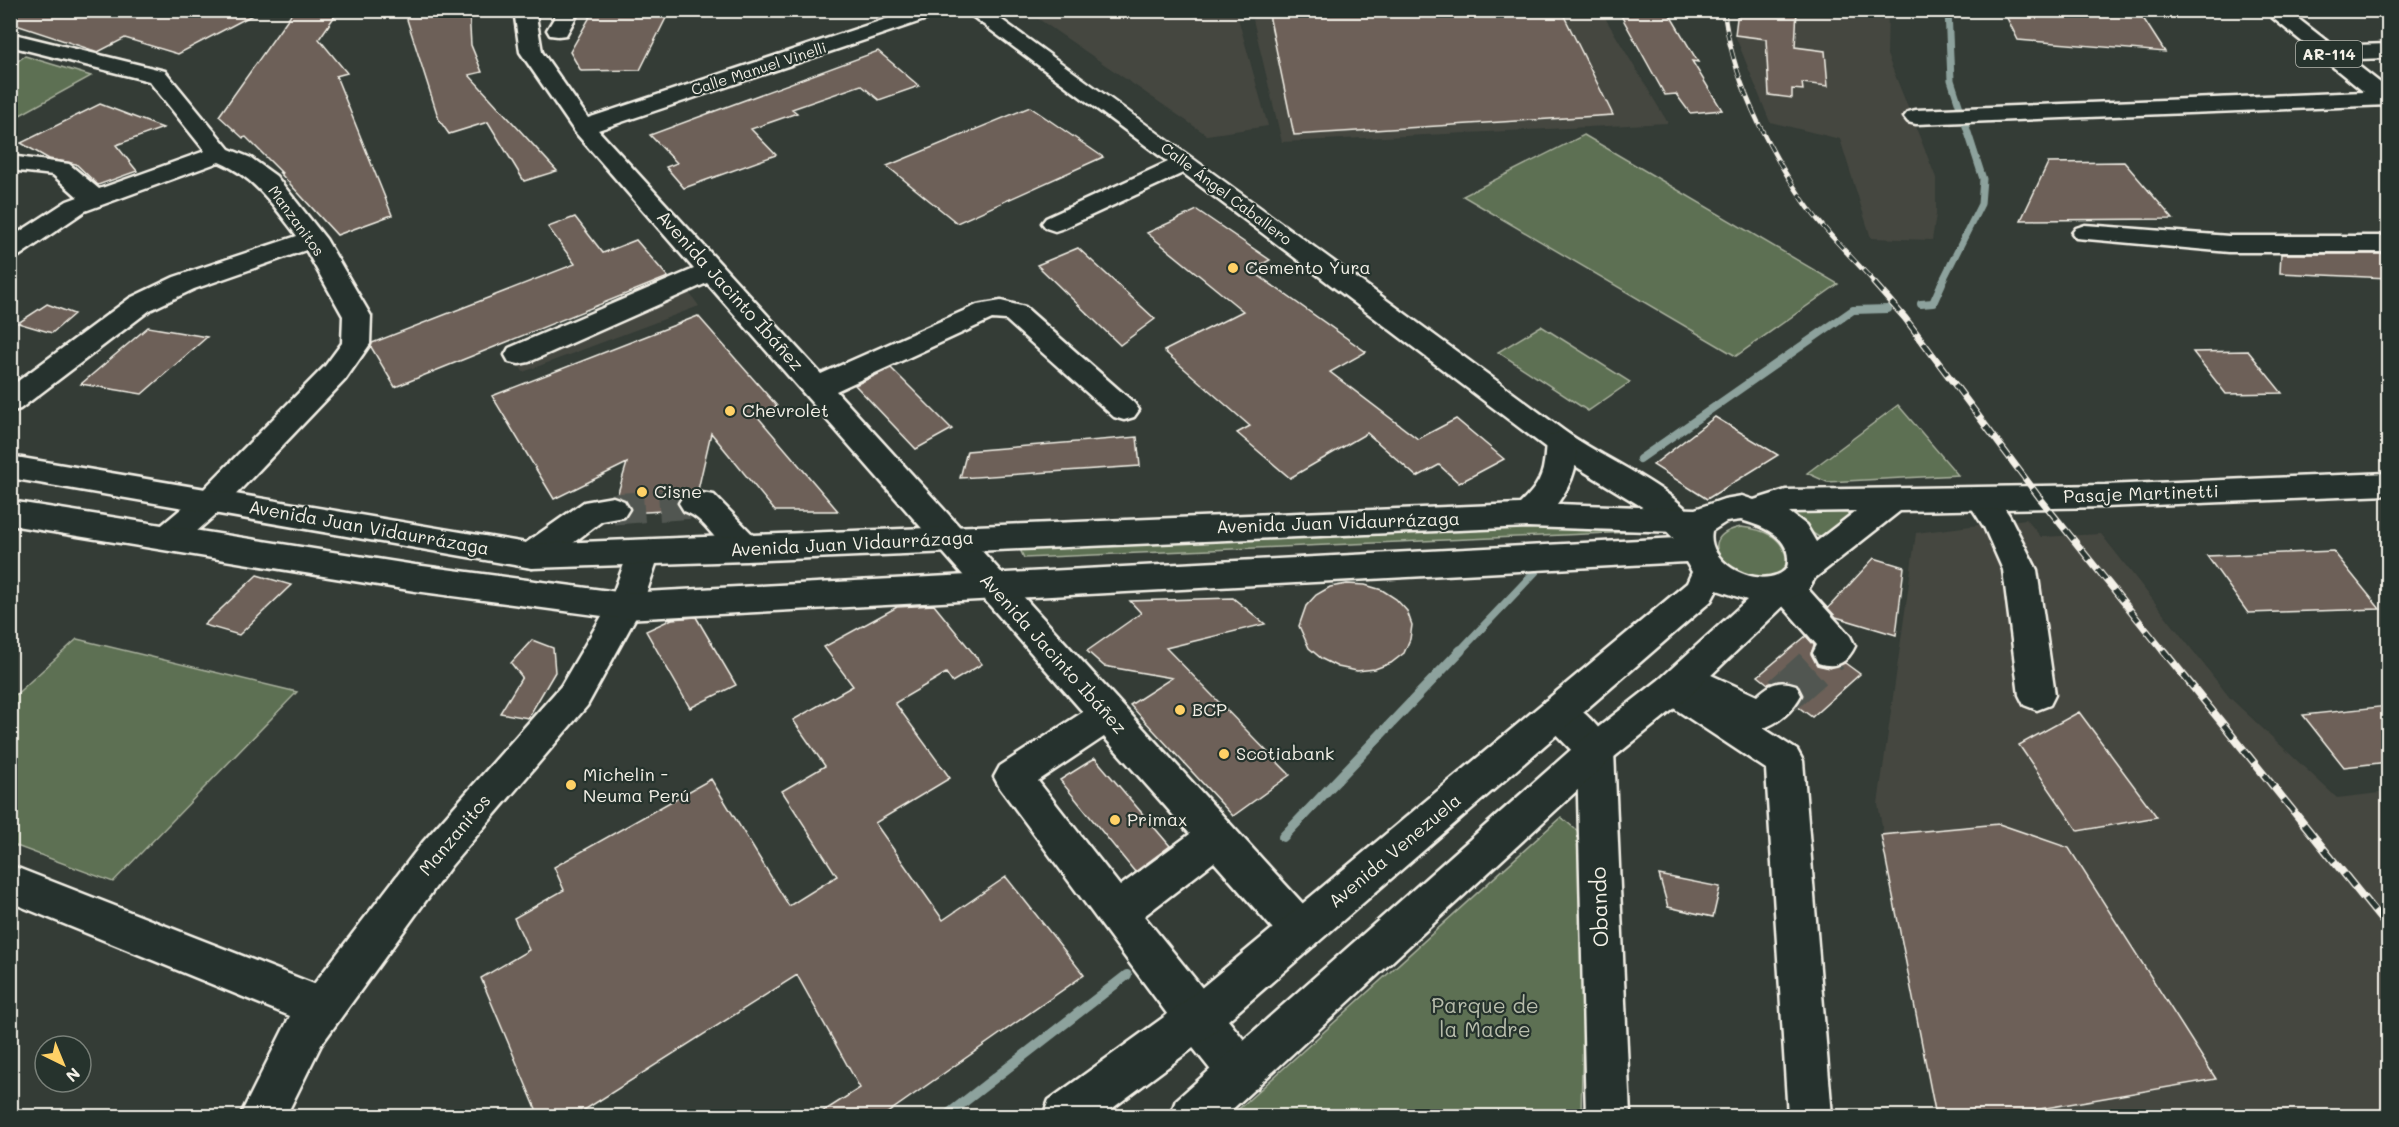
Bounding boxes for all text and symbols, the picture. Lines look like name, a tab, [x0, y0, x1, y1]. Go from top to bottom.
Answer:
street label: Calle Manuel Vinelli	[688, 37, 829, 99]
road number: AR-114	[2296, 41, 2362, 67]
street label: Calle Ángel Caballero	[1157, 137, 1296, 249]
street label: Manzanitos	[264, 181, 329, 260]
street label: Avenida Jacinto Ibáñez	[652, 205, 809, 376]
place label: Cemento Yura	[1245, 255, 1371, 279]
marker: Cemento Yura	[1226, 261, 1240, 275]
place label: Chevrolet	[742, 398, 829, 422]
marker: Chevrolet	[723, 404, 737, 418]
street label: Pasaje Martinetti	[2063, 478, 2219, 508]
place label: Cisne	[654, 479, 702, 503]
marker: Cisne	[635, 485, 649, 499]
street label: Avenida Juan Vidaurrázaga	[247, 494, 491, 560]
street label: Avenida Juan Vidaurrázaga	[1216, 506, 1460, 538]
street label: Avenida Juan Vidaurrázaga	[730, 525, 974, 561]
street label: Avenida Jacinto Ibáñez	[975, 568, 1132, 739]
place label: BCP	[1192, 697, 1227, 721]
marker: BCP	[1173, 703, 1187, 717]
place label: Scotiabank	[1236, 741, 1334, 765]
marker: Scotiabank	[1217, 747, 1231, 761]
place label: Michelin - Neuma Perú	[583, 762, 690, 807]
marker: Michelin - Neuma Perú	[564, 778, 578, 792]
street label: Avenida Venezuela	[1323, 788, 1466, 913]
street label: Manzanitos	[413, 789, 495, 880]
place label: Primax	[1127, 807, 1187, 831]
marker: Primax	[1108, 813, 1122, 827]
street label: Obando	[1584, 866, 1613, 948]
park label: Parque de la Madre	[1431, 991, 1539, 1042]
north arrow	[33, 1034, 93, 1094]
text: N	[62, 1064, 85, 1087]

